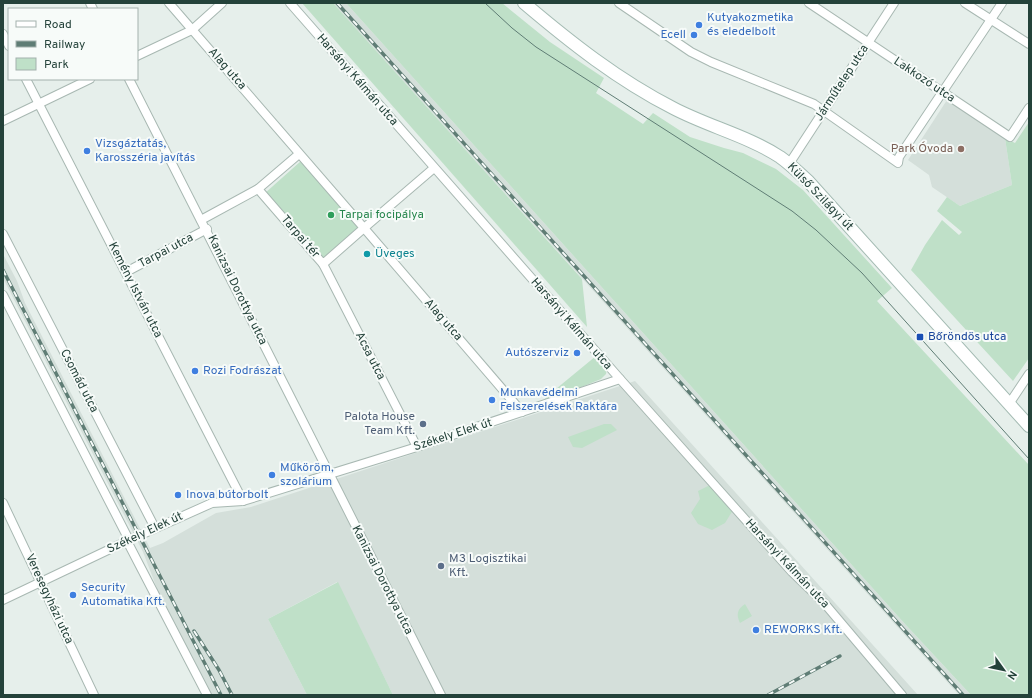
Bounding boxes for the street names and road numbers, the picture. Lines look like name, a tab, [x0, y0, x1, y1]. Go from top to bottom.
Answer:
street label: Harsányi Kálmán utca	[313, 31, 401, 129]
street label: Járműtelep utca	[811, 42, 873, 124]
street label: Alag utca	[204, 45, 250, 93]
street label: Lakkozó utca	[890, 54, 958, 106]
street label: Külső Szilágyi út	[783, 159, 857, 235]
street label: Tarpai tér	[277, 212, 323, 262]
street label: Tarpai utca	[136, 230, 196, 272]
street label: Kanizsai Dorottya utca	[203, 232, 271, 348]
street label: Kemény István utca	[104, 239, 166, 341]
street label: Harsányi Kálmán utca	[527, 275, 615, 373]
street label: Alag utca	[420, 296, 466, 344]
street label: Acsa utca	[351, 329, 389, 383]
street label: Csomád utca	[56, 347, 102, 415]
street label: Székely Elek út	[412, 415, 494, 455]
street label: Székely Elek út	[105, 508, 185, 558]
street label: Harsányi Kálmán utca	[741, 516, 833, 612]
street label: Kanizsai Dorottya utca	[348, 523, 416, 637]
street label: Veresegyházi utca	[21, 551, 77, 647]

